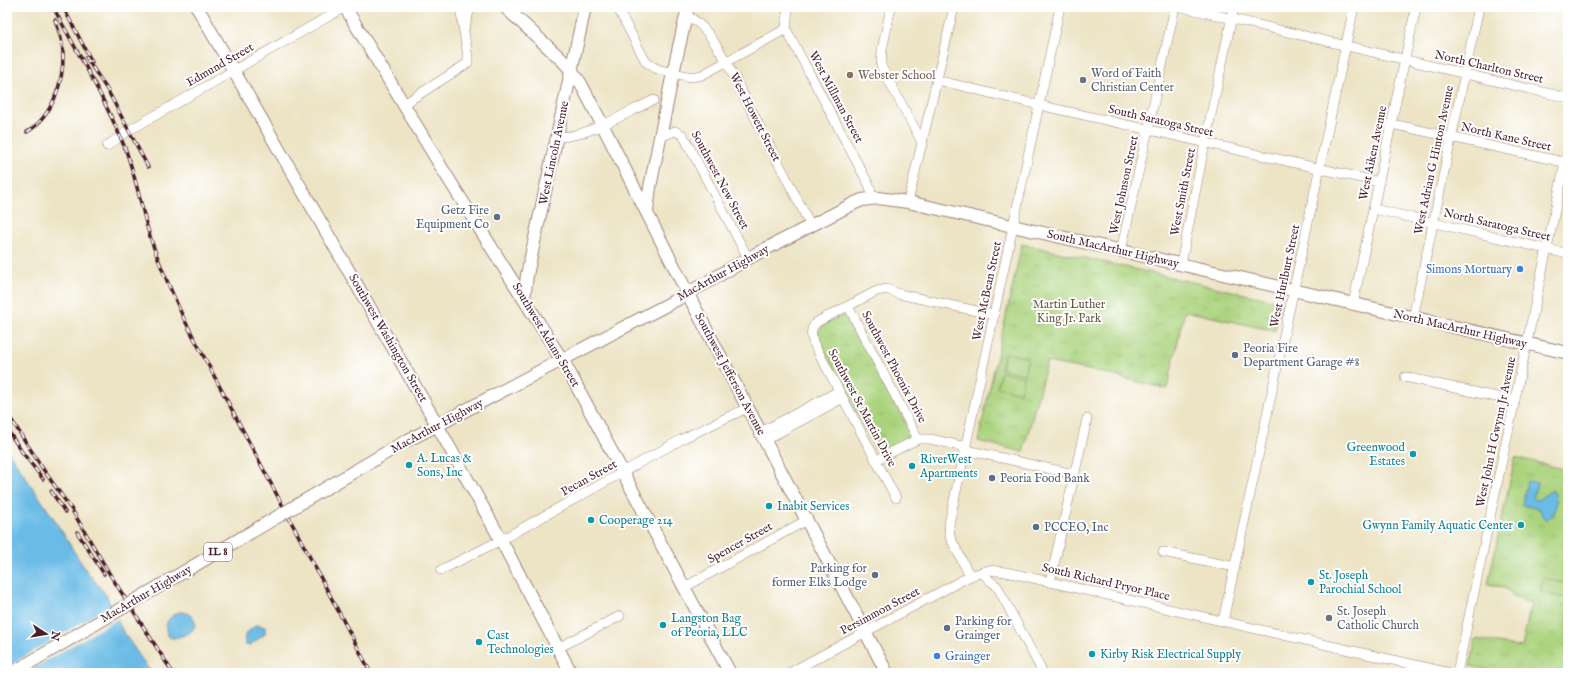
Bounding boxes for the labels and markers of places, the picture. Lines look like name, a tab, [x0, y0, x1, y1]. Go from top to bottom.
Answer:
place label: Word of Faith Christian Center	[1091, 66, 1174, 95]
place label: Webster School	[858, 68, 936, 83]
marker: Webster School	[845, 70, 855, 80]
marker: Word of Faith Christian Center	[1078, 75, 1088, 85]
place label: Getz Fire Equipment Co	[416, 203, 490, 233]
marker: Getz Fire Equipment Co	[492, 212, 502, 222]
place label: Simons Mortuary	[1426, 262, 1512, 277]
marker: Simons Mortuary	[1515, 264, 1525, 274]
place label: Peoria Fire Department Garage #8	[1243, 341, 1360, 371]
marker: Peoria Fire Department Garage #8	[1230, 350, 1240, 360]
place label: Greenwood Estates	[1347, 440, 1406, 469]
marker: Greenwood Estates	[1408, 449, 1418, 459]
place label: A. Lucas & Sons, Inc	[416, 451, 472, 480]
place label: RiverWest Apartments	[919, 452, 978, 482]
marker: A. Lucas & Sons, Inc	[404, 460, 414, 470]
marker: RiverWest Apartments	[907, 461, 917, 471]
place label: Peoria Food Bank	[1000, 471, 1090, 486]
marker: Peoria Food Bank	[987, 473, 997, 483]
place label: Inabit Services	[777, 499, 849, 514]
marker: Inabit Services	[764, 501, 774, 511]
place label: Cooperage 214	[599, 513, 673, 529]
marker: Cooperage 214	[586, 515, 596, 525]
place label: Gwynn Family Aquatic Center	[1363, 518, 1514, 534]
place label: PCCEO, Inc	[1044, 520, 1109, 535]
marker: Gwynn Family Aquatic Center	[1516, 520, 1526, 530]
marker: PCCEO, Inc	[1031, 522, 1041, 532]
place label: Parking for former Elks Lodge	[772, 561, 868, 590]
place label: St. Joseph Parochial School	[1319, 568, 1402, 597]
marker: Parking for former Elks Lodge	[870, 570, 880, 580]
marker: St. Joseph Parochial School	[1306, 577, 1316, 587]
place label: St. Joseph Catholic Church	[1337, 604, 1420, 633]
place label: Langston Bag of Peoria, LLC	[671, 611, 748, 640]
marker: St. Joseph Catholic Church	[1324, 613, 1334, 623]
place label: Parking for Grainger	[955, 614, 1012, 643]
marker: Langston Bag of Peoria, LLC	[658, 620, 668, 630]
marker: Parking for Grainger	[942, 623, 952, 633]
place label: Cast Technologies	[487, 628, 554, 657]
marker: Cast Technologies	[474, 637, 484, 647]
place label: Kirby Risk Electrical Supply	[1100, 647, 1241, 663]
place label: Grainger	[945, 649, 991, 664]
marker: Kirby Risk Electrical Supply	[1087, 649, 1097, 659]
marker: Grainger	[932, 651, 942, 661]

